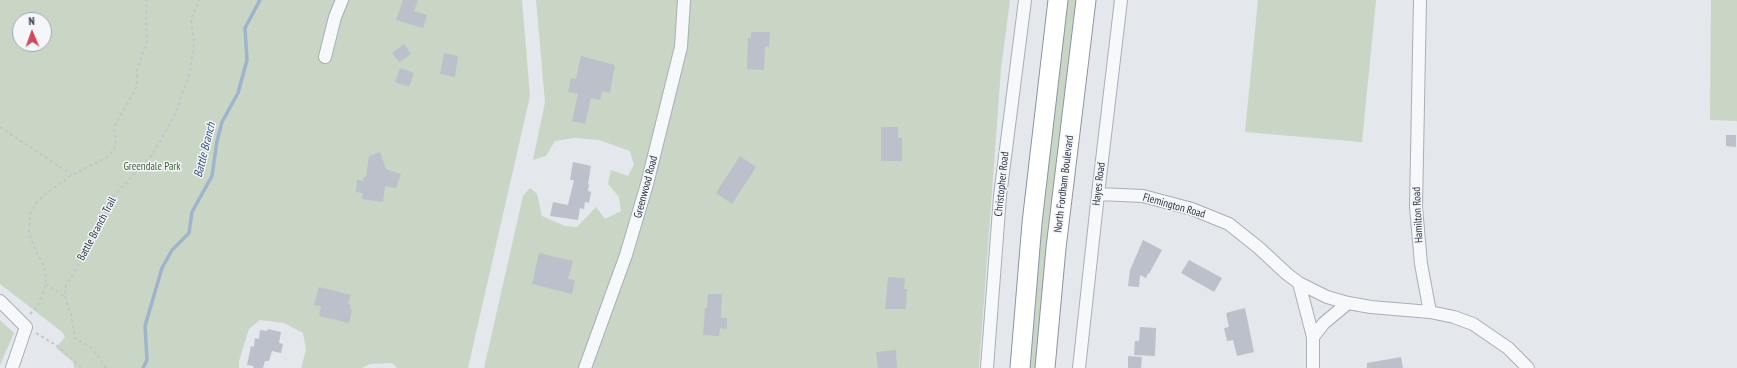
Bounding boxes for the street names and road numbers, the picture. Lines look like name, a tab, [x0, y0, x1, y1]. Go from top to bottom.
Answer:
street label: North Fordham Boulevard	[1051, 135, 1077, 233]
street label: Christopher Road	[992, 151, 1012, 217]
street label: Greenwood Road	[631, 154, 661, 220]
street label: Hayes Road	[1090, 161, 1108, 207]
street label: Hamilton Road	[1410, 187, 1426, 243]
street label: Flemington Road	[1141, 191, 1207, 221]
street label: Battle Branch Trail	[75, 195, 119, 263]

